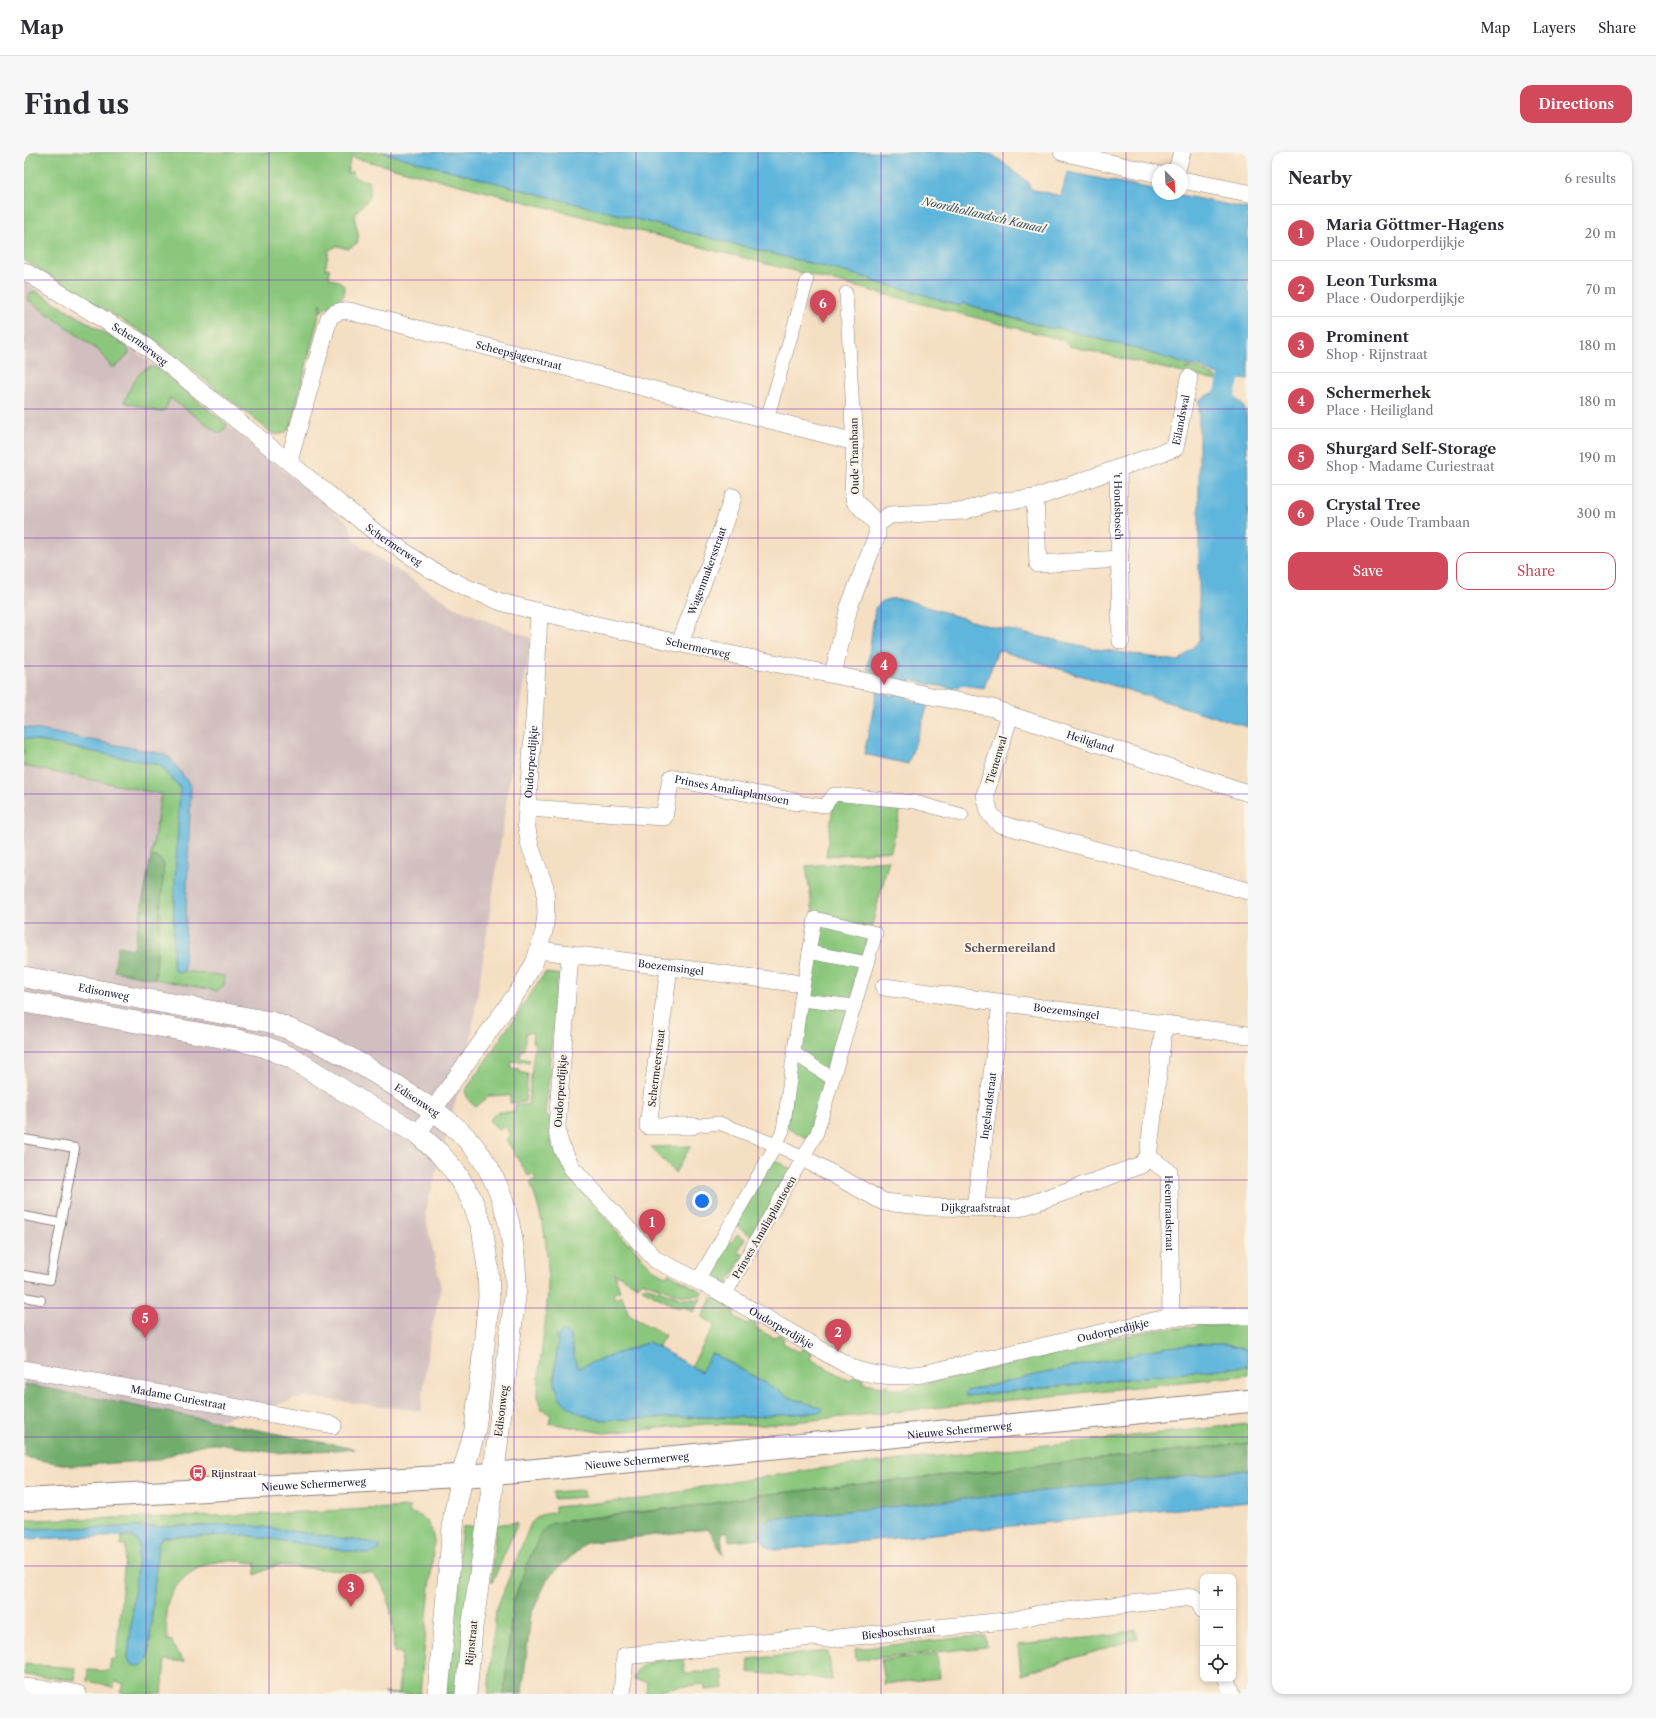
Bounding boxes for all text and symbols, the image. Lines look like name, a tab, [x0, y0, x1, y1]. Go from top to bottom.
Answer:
text: Map	[20, 16, 64, 39]
text: Map	[1480, 19, 1510, 37]
text: Layers	[1532, 19, 1576, 37]
text: Share	[1598, 19, 1636, 37]
button: Directions	[1520, 85, 1632, 123]
text: Find us	[24, 87, 129, 121]
north arrow	[1152, 164, 1188, 200]
text: Nearby	[1288, 168, 1352, 188]
text: 6 results	[1565, 170, 1616, 186]
water label: Noordhollandsch Kanaal	[920, 194, 1049, 236]
text: Maria Göttmer-Hagens	[1326, 215, 1504, 234]
text: 1	[1298, 225, 1304, 241]
text: 20 m	[1585, 225, 1616, 241]
text: Place · Oudorperdijkje	[1326, 234, 1465, 250]
text: Leon Turksma	[1326, 271, 1437, 290]
text: 2	[1297, 281, 1305, 297]
text: 70 m	[1586, 281, 1616, 297]
pin: 6	[810, 290, 836, 323]
text: Place · Oudorperdijkje	[1326, 290, 1465, 306]
street label: Schermerweg	[109, 320, 171, 369]
text: Prominent	[1326, 327, 1409, 346]
text: 3	[1297, 337, 1305, 353]
text: 180 m	[1579, 337, 1616, 353]
street label: Scheepsjagerstraat	[474, 338, 564, 373]
text: Shop · Rijnstraat	[1326, 346, 1428, 362]
text: Schermerhek	[1326, 383, 1431, 402]
text: 4	[1297, 393, 1305, 409]
text: 180 m	[1579, 393, 1616, 409]
street label: Eilandswal	[1170, 394, 1193, 446]
text: Place · Heiligland	[1326, 402, 1434, 418]
street label: Oude Trambaan	[847, 417, 862, 495]
text: Shurgard Self-Storage	[1326, 439, 1496, 458]
text: 5	[1297, 449, 1305, 465]
text: 190 m	[1579, 449, 1616, 465]
text: Shop · Madame Curiestraat	[1326, 458, 1495, 474]
street label: 't Hondsbosch	[1111, 472, 1125, 541]
text: Crystal Tree	[1326, 495, 1421, 514]
text: 6	[1297, 505, 1305, 521]
text: 300 m	[1577, 505, 1616, 521]
text: Place · Oude Trambaan	[1326, 514, 1470, 530]
street label: Schermerweg	[363, 521, 425, 569]
street label: Wagenmakersstraat	[685, 525, 729, 618]
button: Save	[1288, 552, 1448, 590]
button: Share	[1456, 552, 1616, 590]
street label: Schermerweg	[664, 635, 732, 661]
pin: 4	[871, 652, 897, 685]
street label: Oudorperdijkje	[522, 724, 541, 799]
street label: Heiligland	[1065, 728, 1115, 756]
street label: Tienenwal	[983, 734, 1010, 786]
street label: Prinses Amaliaplantsoen	[673, 773, 791, 808]
district label: Schermereiland	[965, 941, 1056, 955]
street label: Boezemsingel	[637, 957, 705, 978]
street label: Edisonweg	[77, 981, 131, 1003]
street label: Boezemsingel	[1033, 1001, 1100, 1022]
street label: Schermeerstraat	[645, 1028, 668, 1108]
street label: Oudorperdijkje	[551, 1054, 570, 1128]
street label: Ingelandstraat	[978, 1071, 999, 1140]
street label: Edisonweg	[392, 1081, 443, 1120]
street label: Prinses Amaliaplantsoen	[730, 1173, 800, 1281]
street label: Heemraadstraat	[1162, 1175, 1176, 1252]
your location	[692, 1191, 712, 1211]
street label: Dijkgraafstraat	[941, 1201, 1011, 1215]
pin: 1	[639, 1209, 665, 1242]
street label: Oudorperdijkje	[747, 1304, 817, 1352]
pin: 5	[132, 1305, 158, 1338]
street label: Oudorperdijkje	[1076, 1316, 1150, 1345]
pin: 2	[825, 1319, 851, 1352]
street label: Madame Curiestraat	[129, 1382, 228, 1413]
street label: Edisonweg	[492, 1384, 511, 1437]
street label: Nieuwe Schermerweg	[907, 1419, 1013, 1442]
street label: Nieuwe Schermerweg	[584, 1450, 690, 1472]
bus stop icon: Rijnstraat	[188, 1463, 208, 1483]
place label: Rijnstraat	[211, 1467, 257, 1480]
street label: Nieuwe Schermerweg	[261, 1475, 367, 1494]
pin: 3	[338, 1574, 364, 1607]
map controls	[1200, 1574, 1236, 1682]
button: +	[1200, 1574, 1236, 1610]
button: −	[1200, 1610, 1236, 1646]
street label: Rijnstraat	[463, 1619, 480, 1666]
street label: Biesboschstraat	[861, 1622, 936, 1642]
button: locate	[1200, 1646, 1236, 1682]

